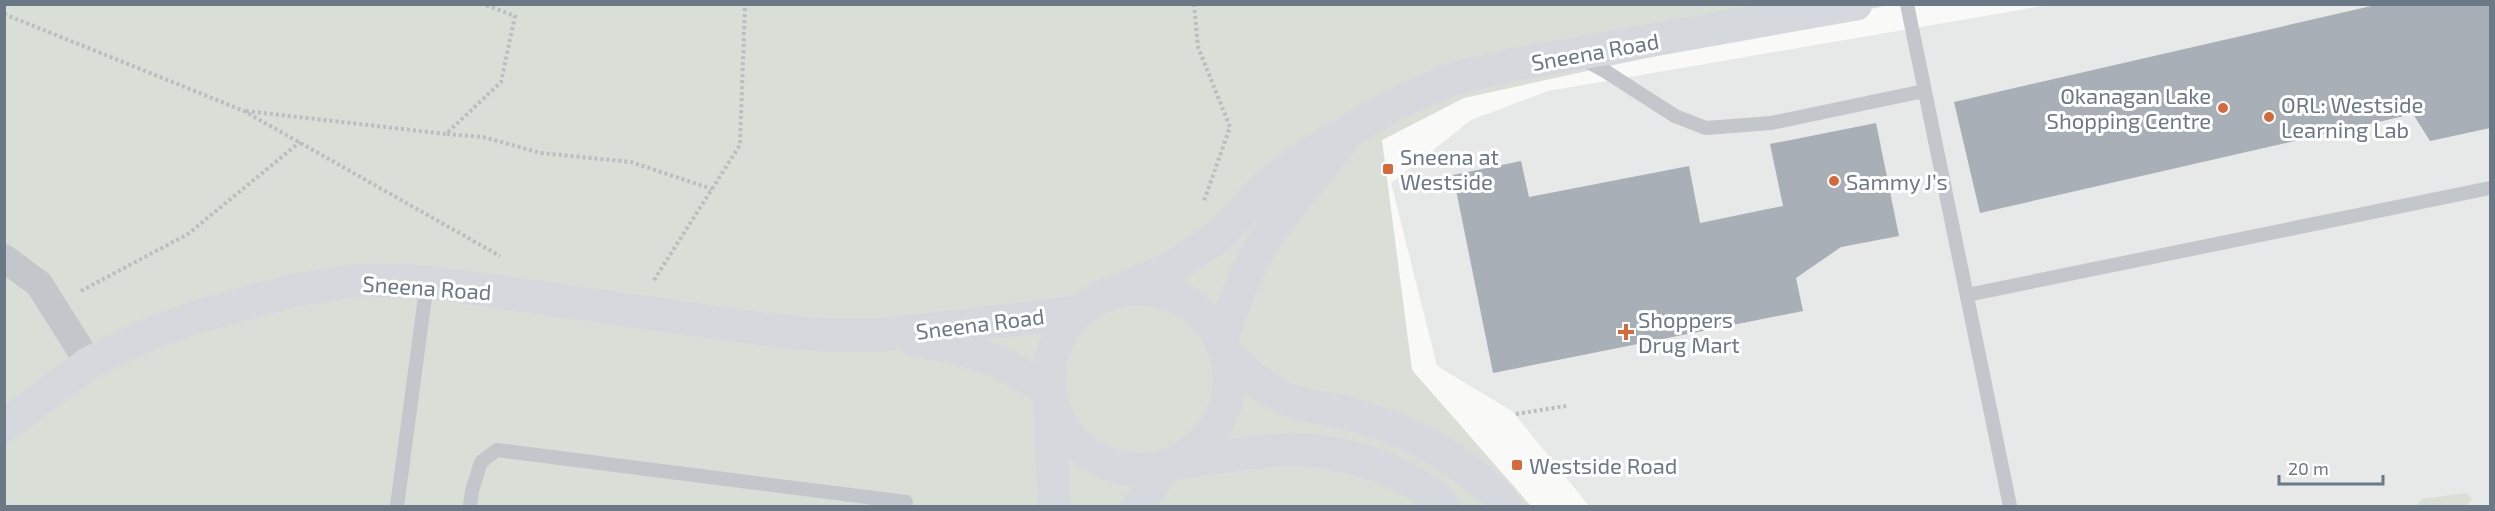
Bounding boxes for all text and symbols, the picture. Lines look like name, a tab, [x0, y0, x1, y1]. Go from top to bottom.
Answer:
street label: Sneena Road	[1529, 27, 1661, 75]
place label: Okanagan Lake Shopping Centre	[2047, 82, 2211, 133]
place label: ORL: Westside Learning Lab	[2281, 91, 2423, 142]
marker: Okanagan Lake Shopping Centre	[2216, 101, 2230, 115]
marker: ORL: Westside Learning Lab	[2262, 110, 2276, 124]
place label: Sneena at Westside	[1400, 143, 1499, 194]
marker: Sneena at Westside	[1381, 162, 1395, 176]
place label: Sammy J’s	[1846, 168, 1948, 194]
marker: Sammy J’s	[1827, 174, 1841, 188]
street label: Sneena Road	[362, 270, 492, 304]
street label: Sneena Road	[914, 302, 1046, 344]
place label: Shoppers Drug Mart	[1638, 306, 1740, 357]
marker: Shoppers Drug Mart	[1619, 325, 1633, 339]
scale bar	[2279, 448, 2382, 486]
place label: Westside Road	[1529, 452, 1677, 478]
text: 20 m	[2288, 457, 2329, 479]
marker: Westside Road	[1510, 458, 1524, 472]

